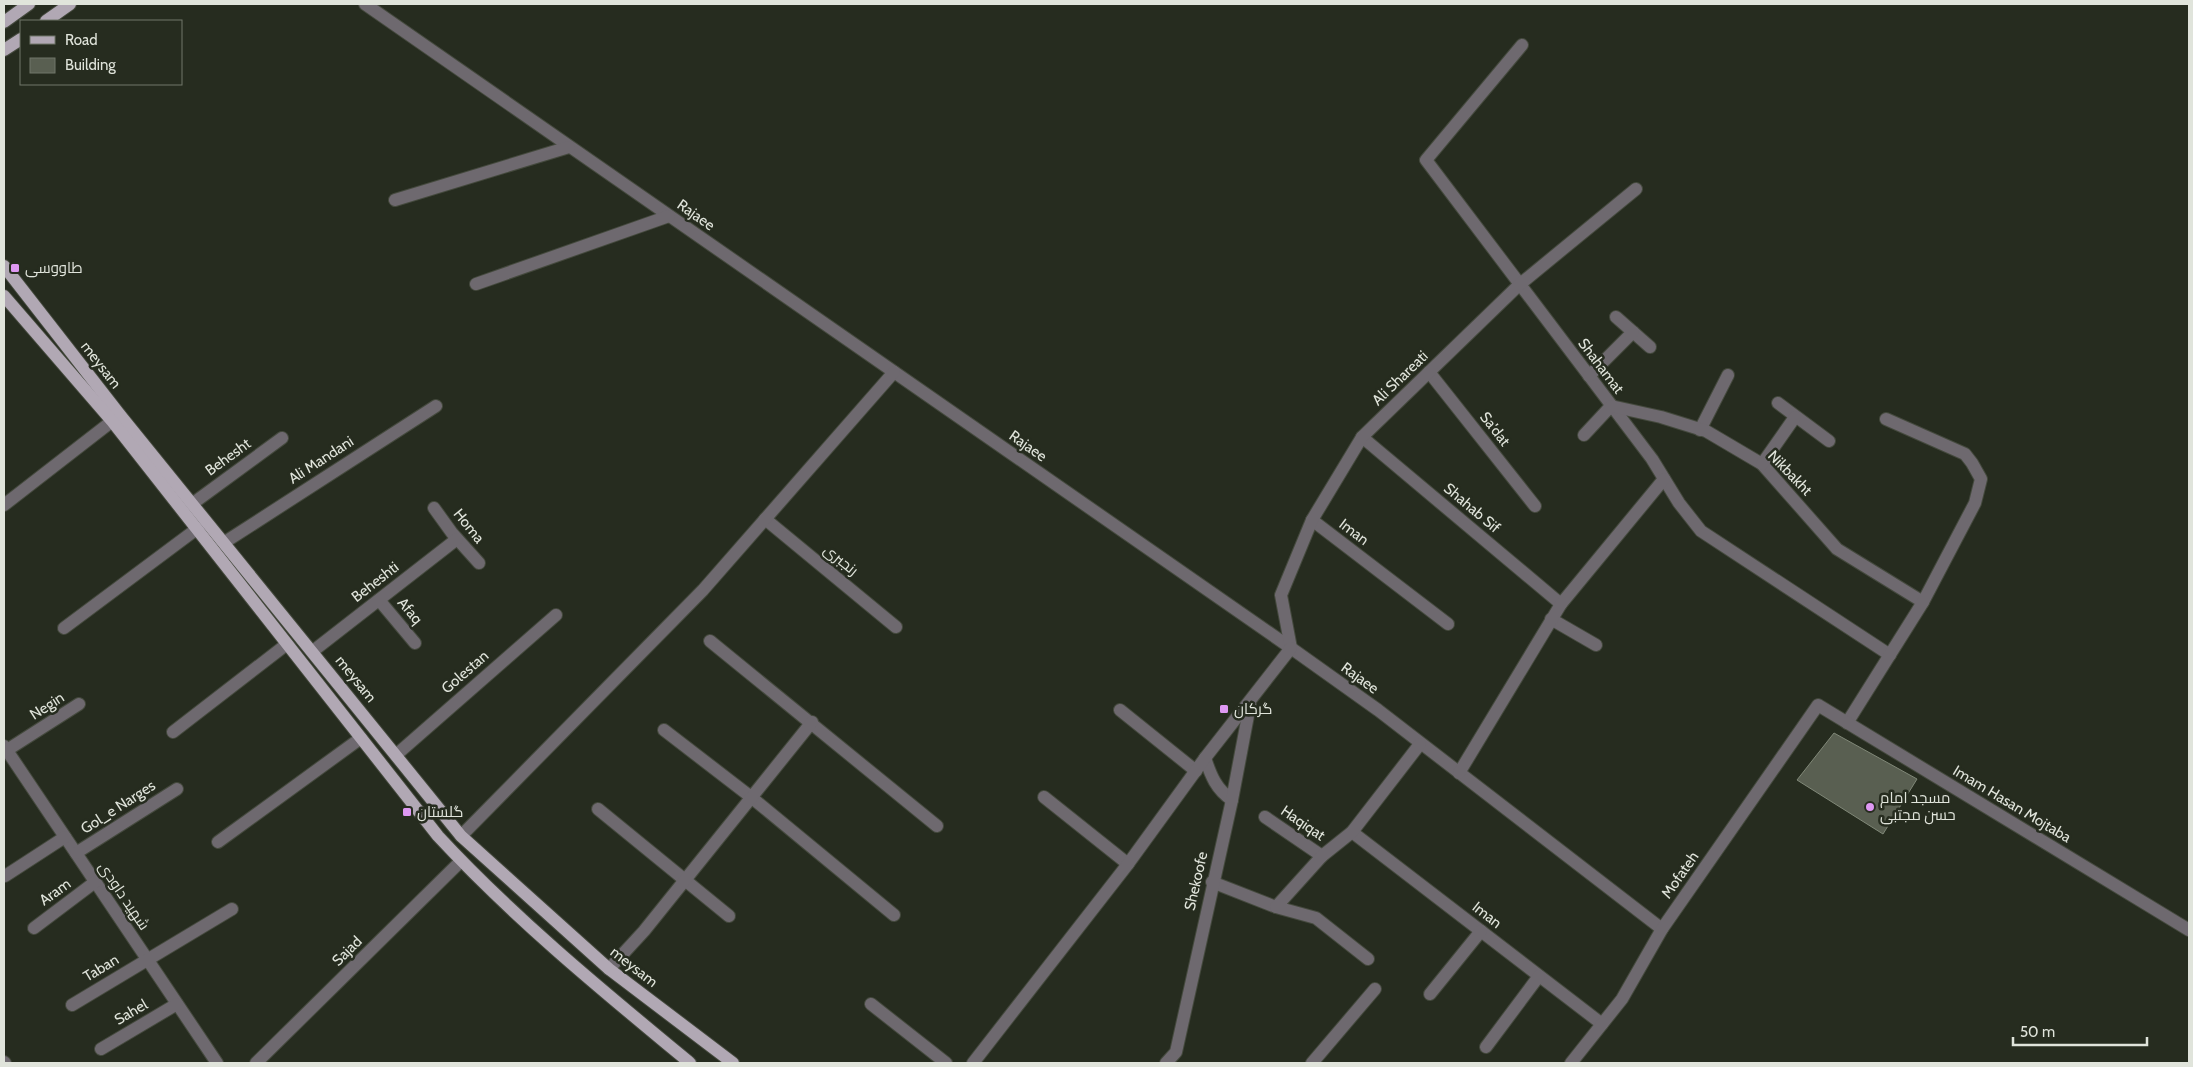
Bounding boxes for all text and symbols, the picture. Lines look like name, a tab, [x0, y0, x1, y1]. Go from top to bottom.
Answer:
legend	[20, 20, 182, 85]
text: Road	[65, 31, 98, 49]
text: Building	[65, 56, 116, 74]
street label: Rajaee	[674, 196, 719, 235]
place label: طاووسی	[25, 259, 83, 278]
marker: طاووسی	[9, 262, 21, 274]
street label: Shahamat	[1574, 335, 1628, 397]
street label: meysam	[77, 338, 125, 392]
street label: Ali Shareati	[1368, 347, 1432, 409]
street label: Sa'dat	[1476, 408, 1514, 450]
street label: Rajaee	[1006, 427, 1051, 466]
street label: Ali Mandani	[285, 432, 357, 488]
street label: Behesht	[202, 435, 254, 479]
street label: Nikbakht	[1764, 447, 1816, 499]
street label: Shahab Sif	[1440, 479, 1504, 537]
street label: Homa	[450, 505, 489, 547]
street label: Iman	[1336, 515, 1372, 549]
street label: رنجبری	[819, 541, 862, 580]
street label: Beheshti	[348, 558, 402, 606]
street label: Afaq	[394, 594, 426, 628]
street label: Golestan	[438, 647, 492, 697]
street label: meysam	[332, 652, 380, 706]
street label: Rajaee	[1338, 658, 1382, 698]
street label: Negin	[26, 688, 68, 724]
place label: گرکان	[1234, 700, 1272, 719]
marker: گرکان	[1218, 703, 1230, 715]
street label: Imam Hasan Mojtaba	[1950, 762, 2075, 847]
street label: Gol_e Narges	[77, 776, 159, 838]
place label: مسجد امام حسن مجتبی	[1880, 789, 1956, 825]
marker: مسجد امام حسن مجتبی	[1864, 801, 1876, 813]
street label: Haqiqat	[1277, 802, 1329, 844]
place label: گلستان	[417, 803, 463, 822]
marker: گلستان	[401, 806, 413, 818]
street label: Mofateh	[1657, 848, 1703, 902]
street label: Shekoofe	[1181, 850, 1212, 912]
street label: شهید داودی	[94, 859, 153, 934]
street label: Aram	[36, 875, 74, 909]
street label: Iman	[1469, 898, 1505, 932]
street label: Sajad	[328, 932, 366, 970]
street label: meysam	[607, 943, 661, 991]
street label: Taban	[80, 950, 122, 986]
street label: Sahel	[111, 995, 151, 1029]
scale bar	[2013, 1014, 2147, 1046]
text: 50 m	[2020, 1023, 2055, 1041]

